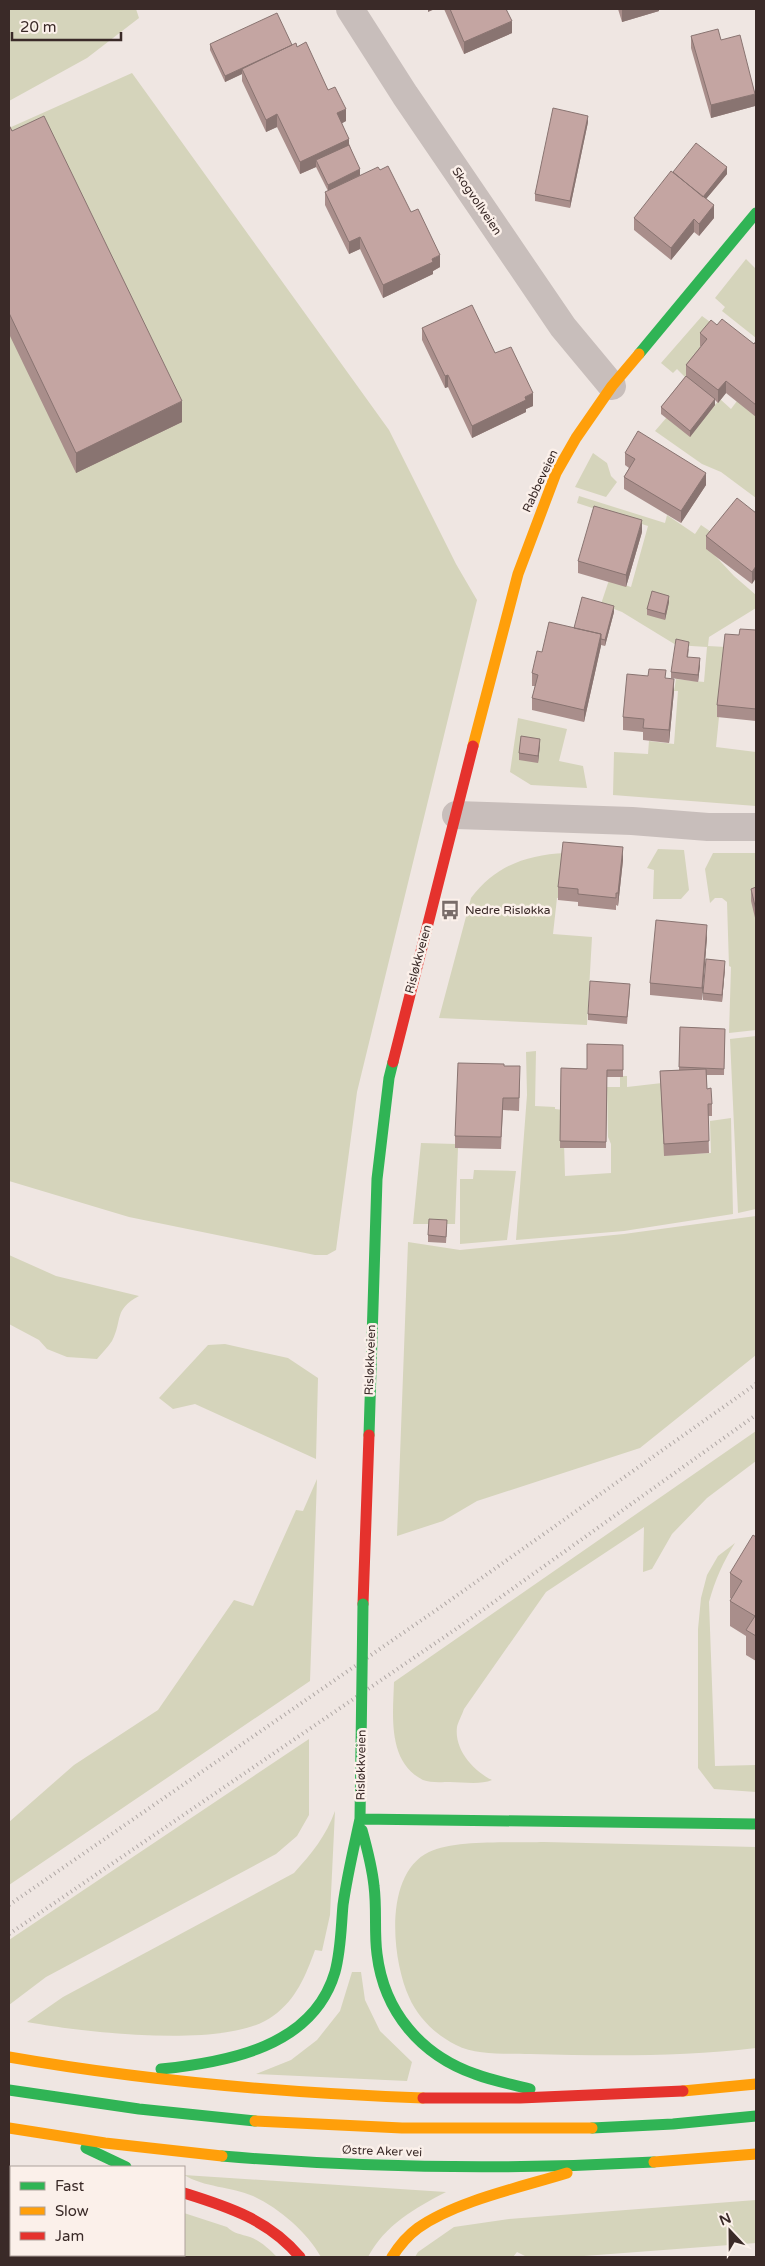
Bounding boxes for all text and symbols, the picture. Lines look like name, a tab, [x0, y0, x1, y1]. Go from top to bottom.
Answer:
scale bar	[12, 10, 121, 42]
text: 20 m	[20, 18, 57, 36]
street label: Skogvollveien	[449, 165, 505, 237]
street label: Rabbeveien	[519, 448, 561, 514]
bus stop icon: Nedre Risløkka	[439, 899, 461, 921]
place label: Nedre Risløkka	[465, 903, 550, 917]
street label: Risløkkveien	[402, 923, 434, 995]
street label: Risløkkveien	[362, 1324, 378, 1396]
street label: Risløkkveien	[353, 1729, 369, 1801]
street label: Østre Aker vei	[342, 2143, 422, 2159]
legend	[10, 2166, 185, 2256]
text: Fast	[55, 2177, 85, 2195]
text: Slow	[55, 2202, 89, 2220]
north arrow	[705, 2206, 755, 2256]
text: N	[717, 2209, 734, 2229]
text: Jam	[55, 2227, 84, 2245]

